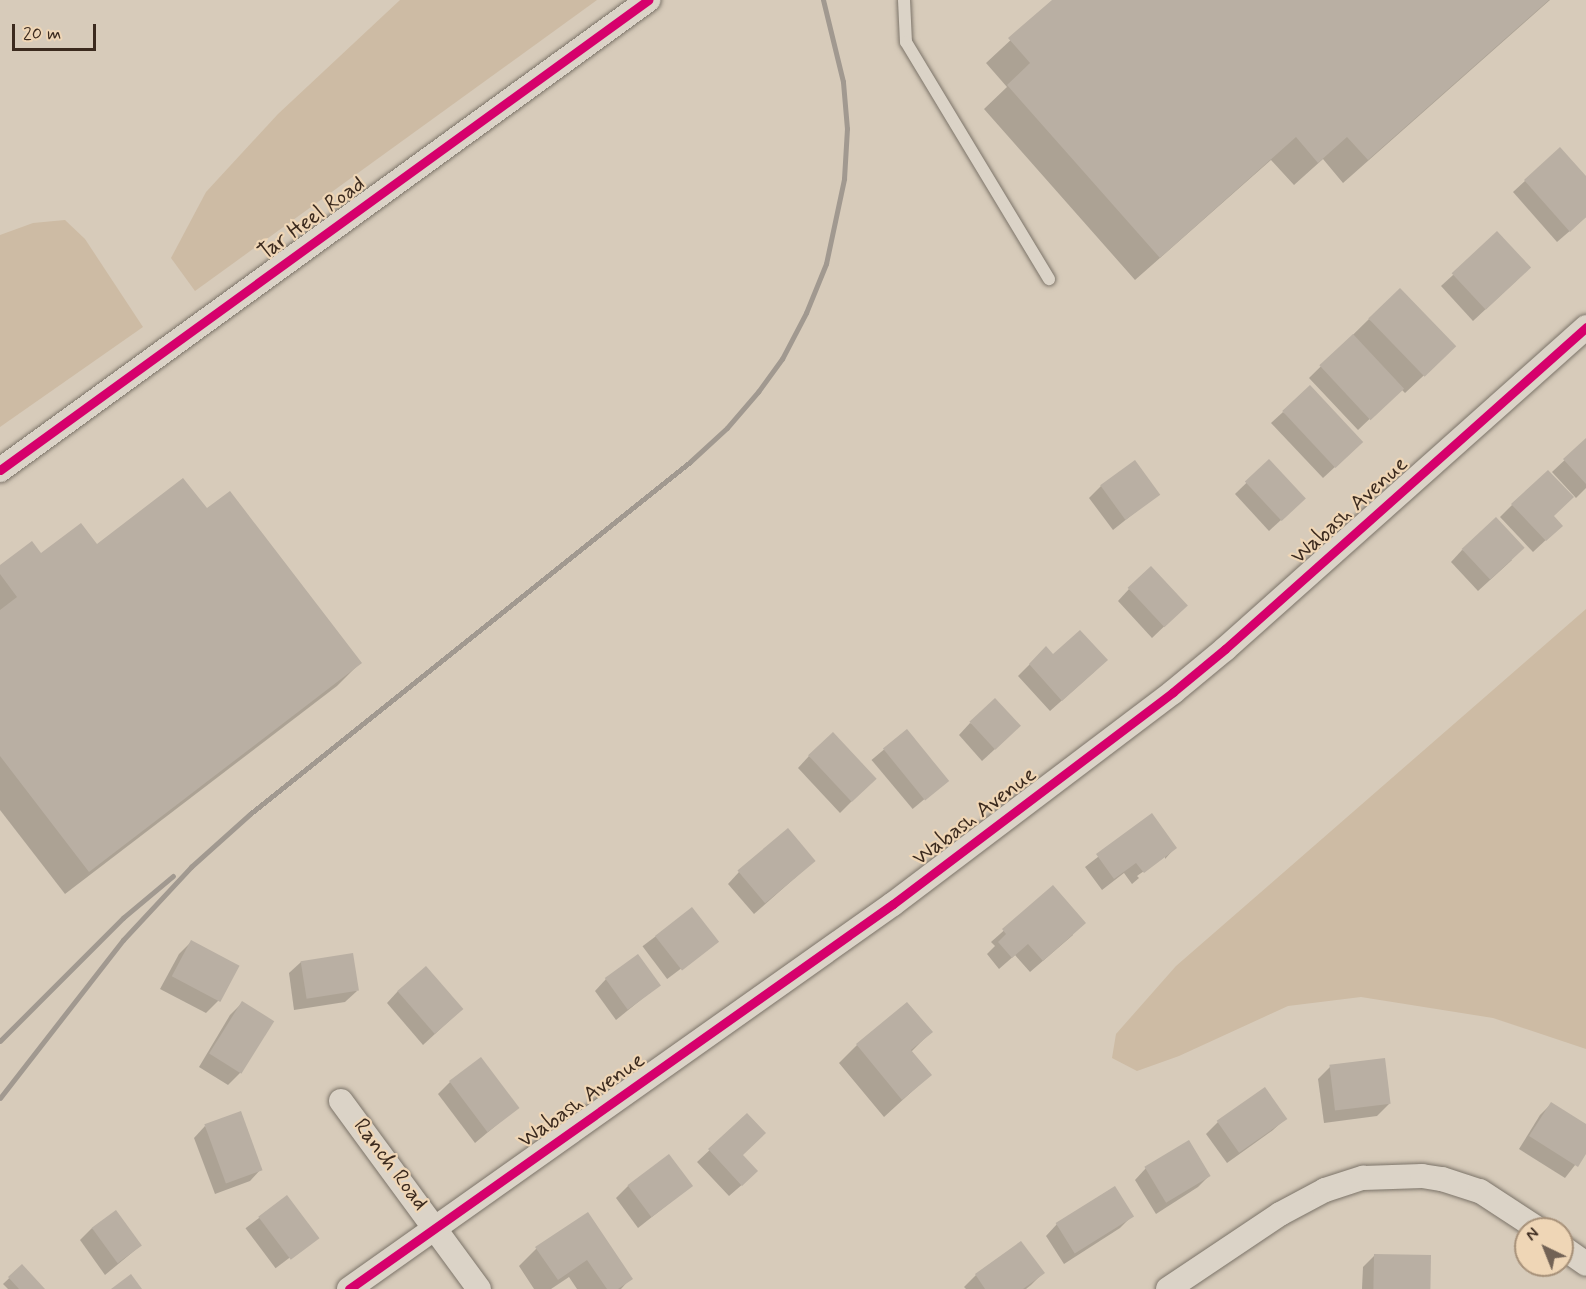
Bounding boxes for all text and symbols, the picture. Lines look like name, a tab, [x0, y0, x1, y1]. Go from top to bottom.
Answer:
scale bar	[15, 12, 99, 50]
text: 20 m	[23, 22, 61, 46]
street label: Tar Heel Road	[253, 171, 371, 267]
street label: Wabash Avenue	[1286, 452, 1414, 570]
street label: Wabash Avenue	[908, 762, 1042, 872]
street label: Wabash Avenue	[514, 1048, 650, 1154]
street label: Ranch Road	[347, 1114, 433, 1216]
north arrow	[1514, 1217, 1574, 1277]
text: N	[1522, 1224, 1544, 1246]

